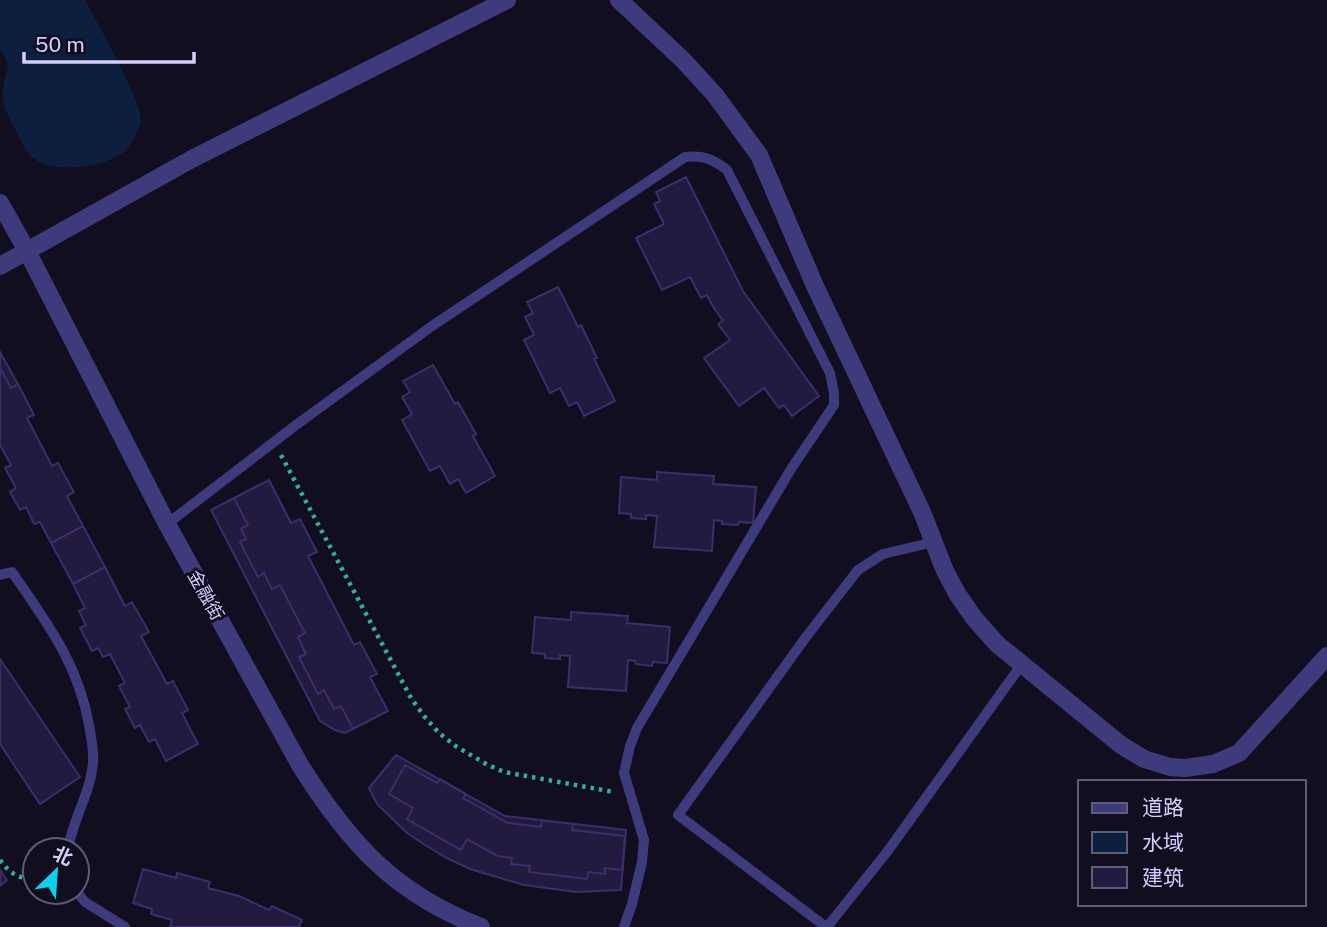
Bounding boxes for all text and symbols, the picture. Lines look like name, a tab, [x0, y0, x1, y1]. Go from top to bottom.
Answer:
scale bar	[24, 21, 194, 65]
text: 50 m	[35, 32, 85, 57]
street label: 金融街	[184, 566, 228, 624]
legend	[1078, 780, 1306, 906]
text: 道路	[1142, 795, 1184, 820]
text: 水域	[1142, 830, 1184, 855]
north arrow	[21, 836, 91, 906]
text: 北	[50, 842, 76, 870]
text: 建筑	[1142, 865, 1184, 890]

